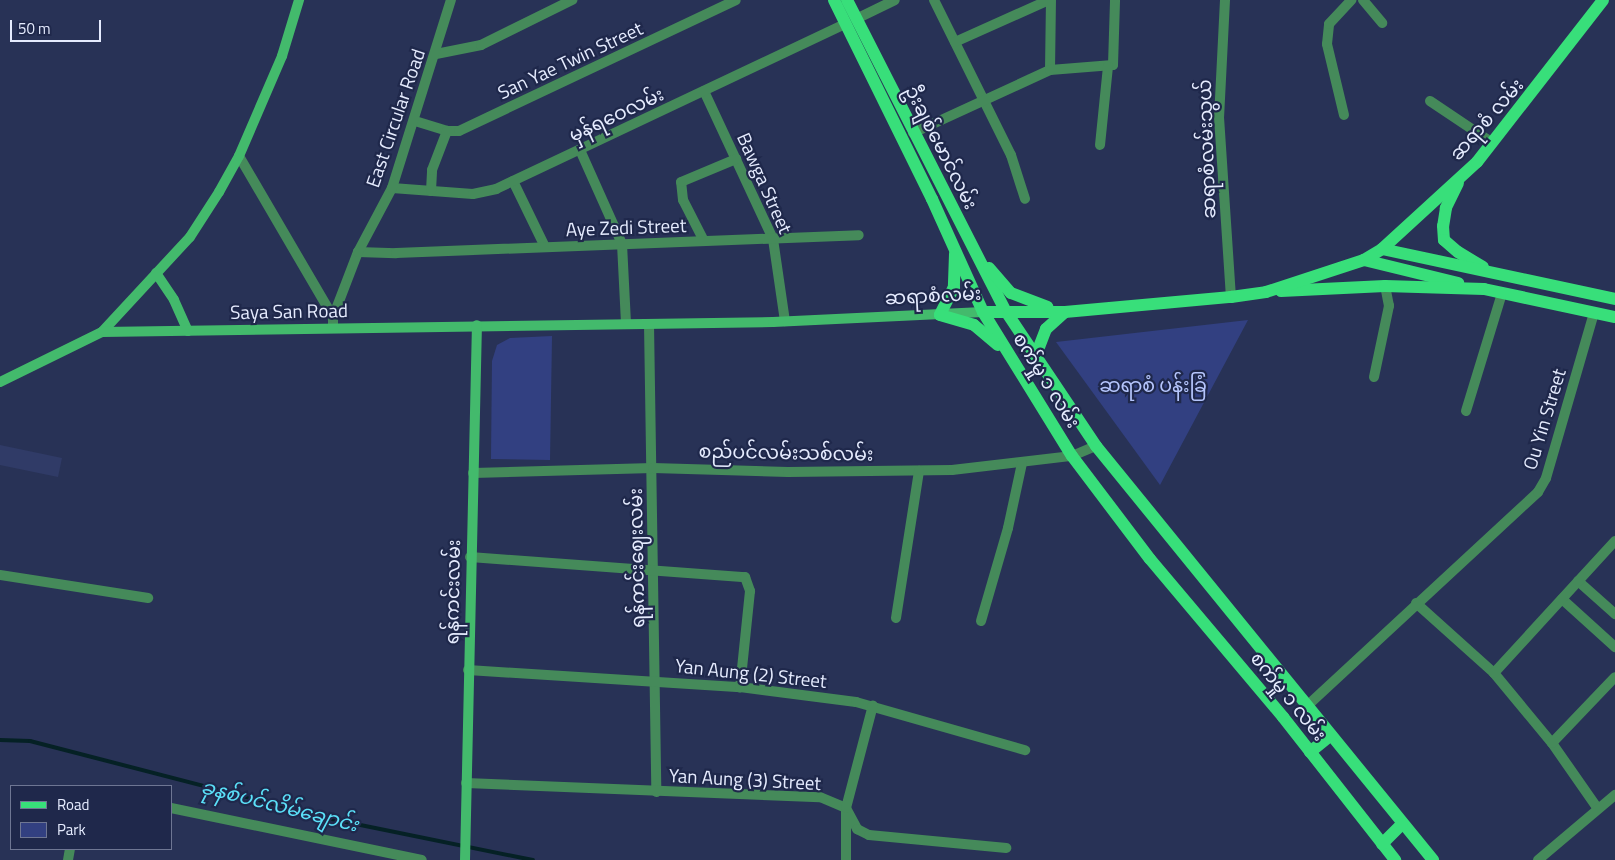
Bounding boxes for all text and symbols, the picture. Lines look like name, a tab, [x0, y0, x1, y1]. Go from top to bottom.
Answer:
scale bar	[12, 10, 104, 42]
street label: San Yae Twin Street	[494, 16, 646, 104]
text: 50 m	[18, 17, 51, 40]
street label: East Circular Road	[361, 46, 429, 190]
street label: ဆရာစံ လမ်း	[1444, 73, 1528, 165]
street label: ဆရာစံလမ်းသွယ်	[1192, 79, 1220, 219]
street label: ဦးချစ်မောင်လမ်း	[901, 81, 983, 213]
street label: မှန်ရဝေလမ်း	[565, 82, 667, 146]
street label: Bawga Street	[733, 129, 797, 237]
street label: Aye Zedi Street	[565, 214, 687, 240]
street label: ဆရာစံလမ်း	[884, 281, 982, 309]
street label: Saya San Road	[230, 299, 348, 323]
street label: စက်မှု ၁ လမ်း	[1009, 328, 1085, 432]
street label: Ou Yin Street	[1518, 366, 1570, 472]
park label: ဆရာစံ ပန်းခြံ	[1099, 374, 1207, 396]
street label: စည်ပင်လမ်းသစ်လမ်း	[698, 439, 874, 465]
street label: ရန်ကင်းဈေးလမ်း	[623, 488, 649, 628]
street label: ရန်ကင်းလမ်း	[440, 539, 464, 645]
street label: စက်မှု ၁ လမ်း	[1246, 647, 1332, 745]
street label: Yan Aung (2) Street	[674, 654, 828, 692]
street label: Yan Aung (3) Street	[668, 764, 822, 794]
water label: ခုနစ်ပင်လိမ်ချောင်း	[199, 774, 361, 836]
legend	[10, 785, 172, 850]
text: Road	[57, 793, 89, 816]
text: Park	[57, 818, 86, 841]

